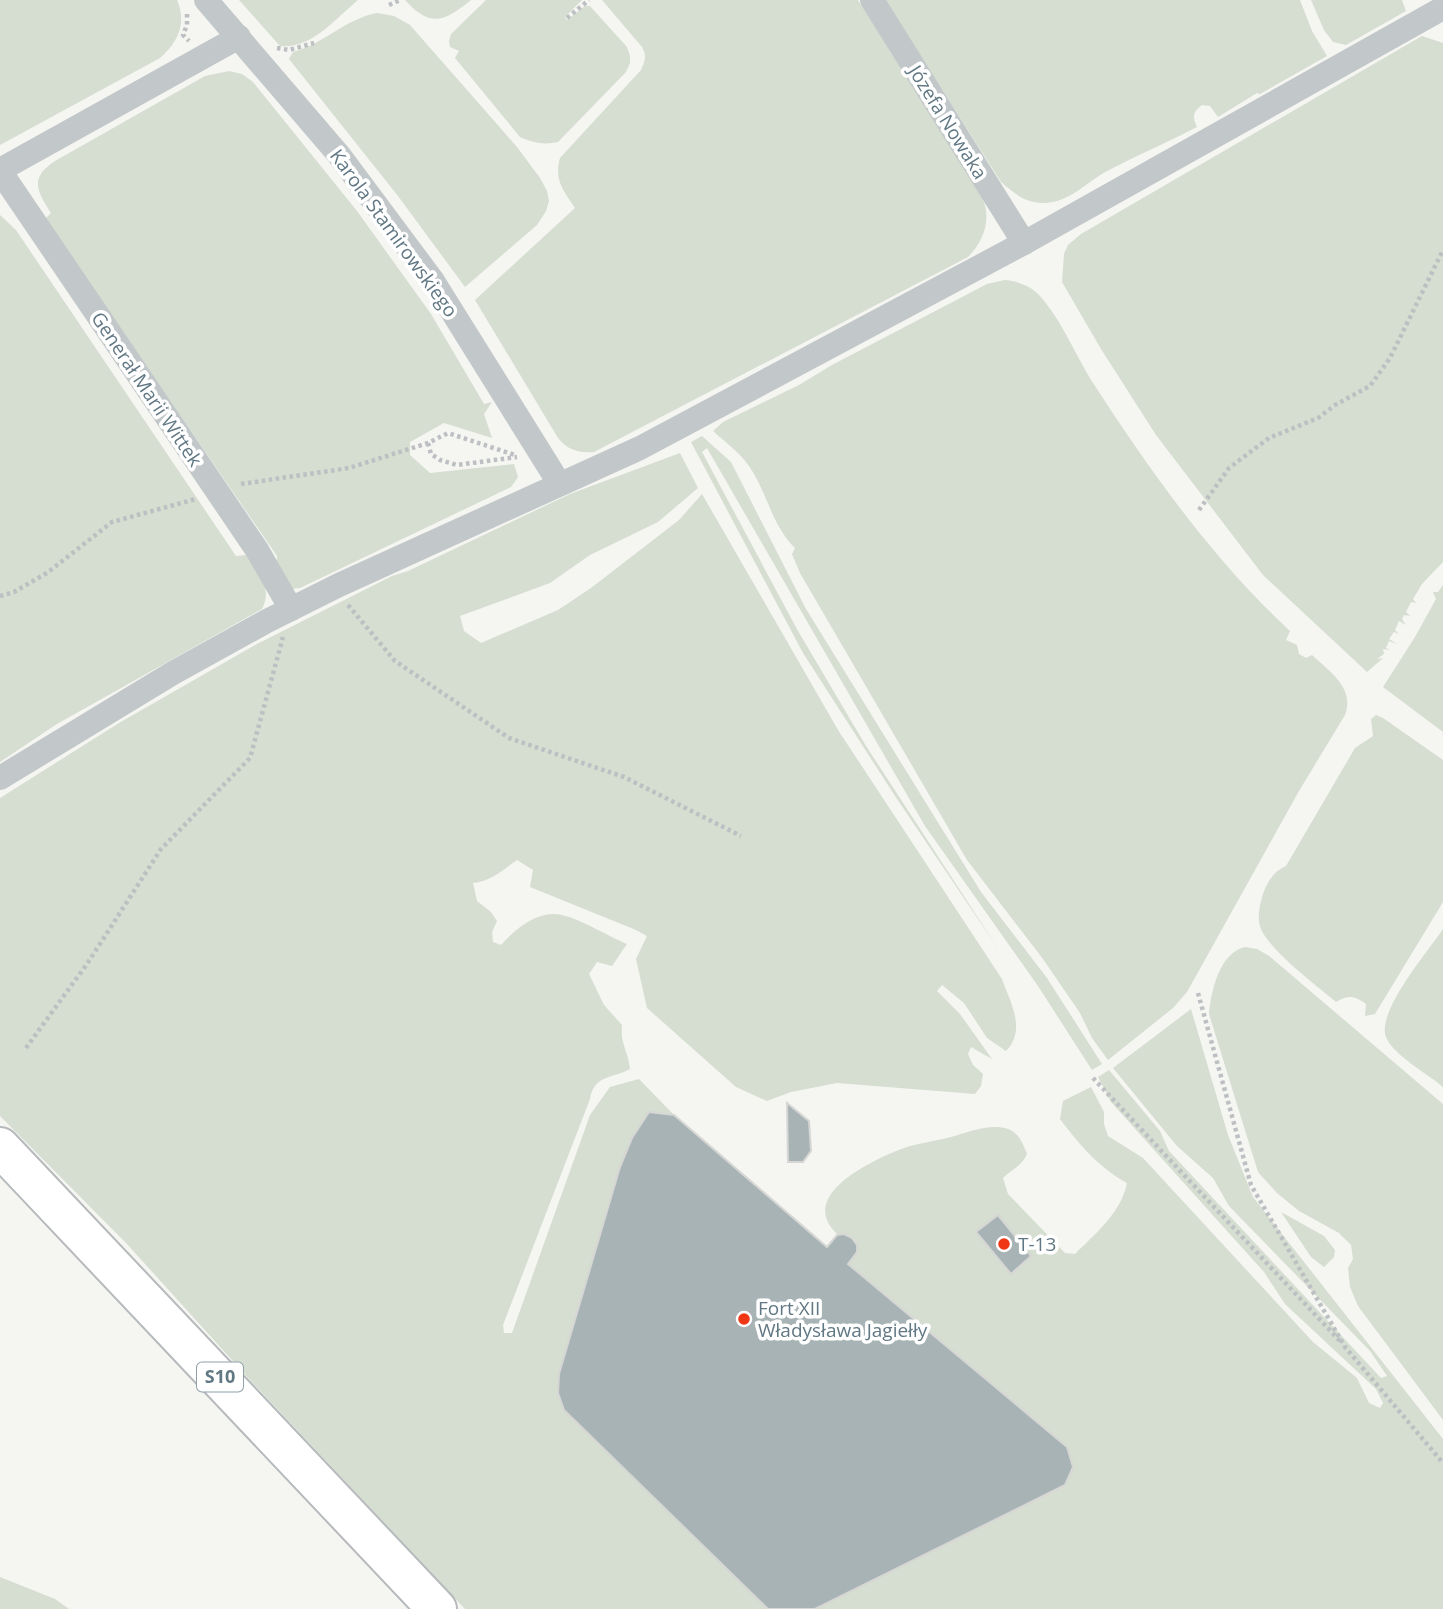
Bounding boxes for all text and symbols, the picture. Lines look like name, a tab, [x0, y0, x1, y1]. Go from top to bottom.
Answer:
street label: Józefa Nowaka	[902, 58, 993, 184]
street label: Karola Stamirowskiego	[324, 144, 464, 322]
street label: Generał Marii Wittek	[86, 307, 208, 471]
place label: T-13	[1018, 1231, 1056, 1257]
marker: T-13	[996, 1236, 1012, 1252]
place label: Fort XII Władysława Jagiełły	[758, 1295, 928, 1343]
marker: Fort XII Władysława Jagiełły	[736, 1311, 752, 1327]
road number: S10	[197, 1362, 243, 1392]

